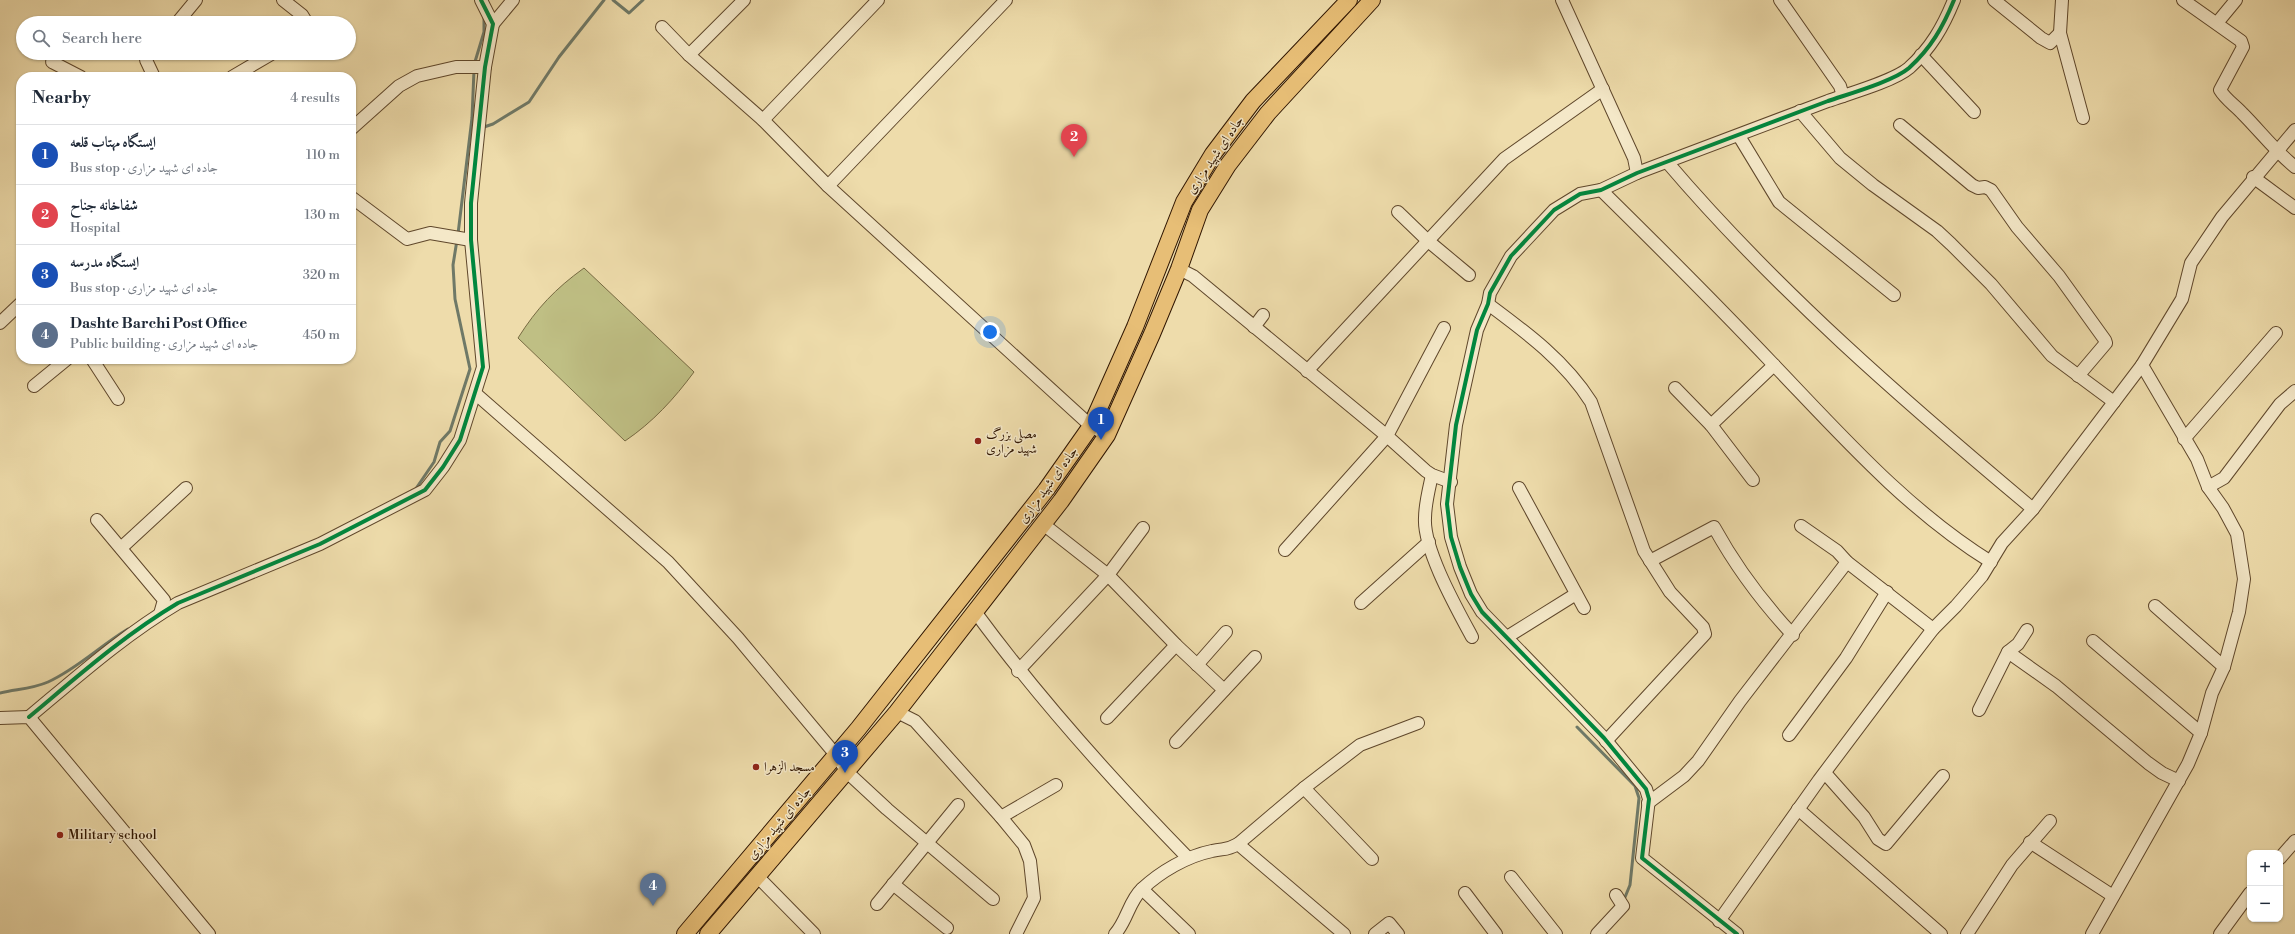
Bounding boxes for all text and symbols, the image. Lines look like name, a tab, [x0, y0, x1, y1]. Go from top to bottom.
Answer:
search box	[16, 16, 356, 60]
icon: search	[30, 27, 52, 49]
text: Search here	[62, 29, 142, 48]
text: Nearby	[32, 87, 91, 109]
text: 4 results	[290, 90, 340, 106]
street label: جاده ای شهید مزاری	[1183, 113, 1248, 198]
pin: 2	[1061, 124, 1087, 157]
text: ایستگاه مهتاب قلعه	[70, 133, 156, 152]
text: 1	[42, 147, 48, 163]
text: 110 m	[306, 147, 340, 163]
text: Bus stop · جاده ای شهید مزاری	[70, 160, 218, 176]
text: شفاخانه جناح	[70, 196, 138, 215]
text: 2	[41, 207, 49, 223]
text: 130 m	[305, 207, 340, 223]
text: Hospital	[70, 220, 120, 236]
text: ایستگاه مدرسه	[70, 253, 139, 272]
text: 3	[41, 267, 49, 283]
text: 320 m	[303, 267, 340, 283]
text: Bus stop · جاده ای شهید مزاری	[70, 280, 218, 296]
text: Dashte Barchi Post Office	[70, 314, 247, 333]
your location	[980, 322, 1000, 342]
text: 4	[41, 327, 49, 343]
text: 450 m	[302, 327, 340, 343]
text: Public building · جاده ای شهید مزاری	[70, 336, 258, 352]
pin: 1	[1088, 407, 1114, 440]
place label: مصلی بزرگ شهید مزاری	[986, 426, 1037, 458]
marker: مصلی بزرگ شهید مزاری	[973, 436, 983, 446]
street label: جاده ای شهید مزاری	[1015, 444, 1082, 527]
pin: 3	[832, 740, 858, 773]
place label: مسجد الزهرا	[764, 759, 815, 775]
marker: مسجد الزهرا	[751, 762, 761, 772]
street label: جاده ای شهید مزاری	[744, 783, 815, 863]
place label: Military school	[68, 827, 157, 843]
marker: Military school	[55, 830, 65, 840]
map controls	[2247, 850, 2283, 922]
button: +	[2247, 850, 2283, 886]
pin: 4	[640, 873, 666, 906]
button: −	[2247, 886, 2283, 922]

